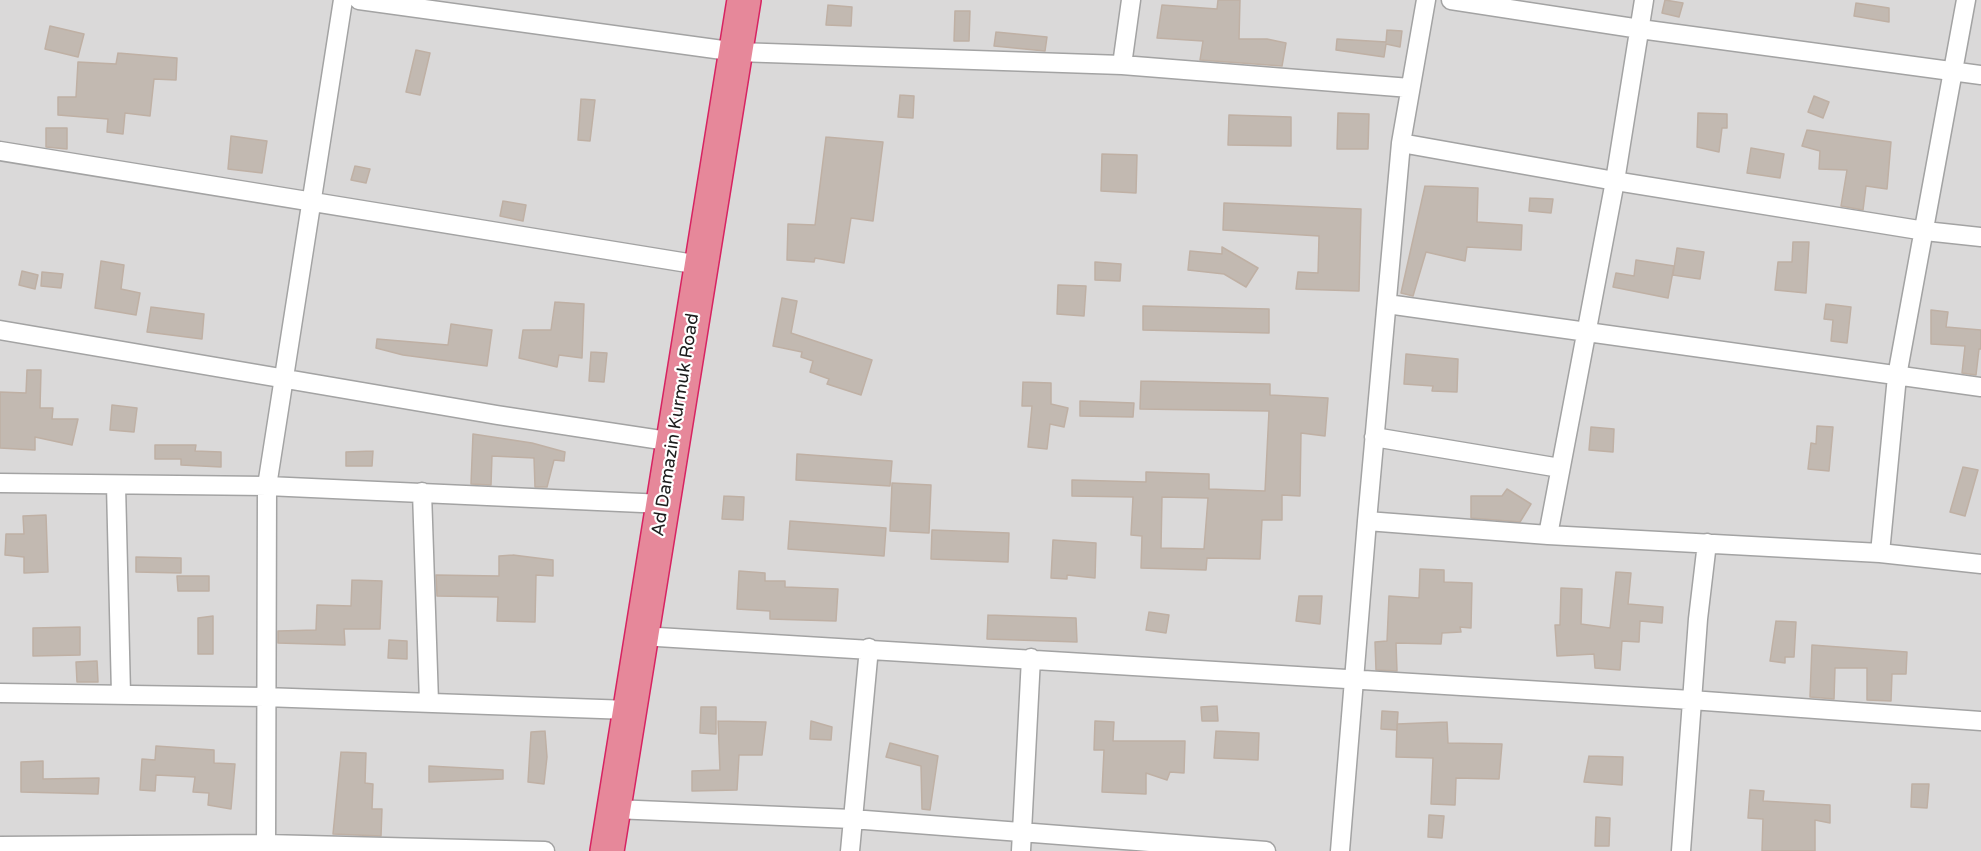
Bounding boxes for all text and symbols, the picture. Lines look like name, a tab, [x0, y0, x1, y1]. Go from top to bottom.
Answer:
street label: Ad Damazin Kurmuk Road	[648, 312, 704, 538]

